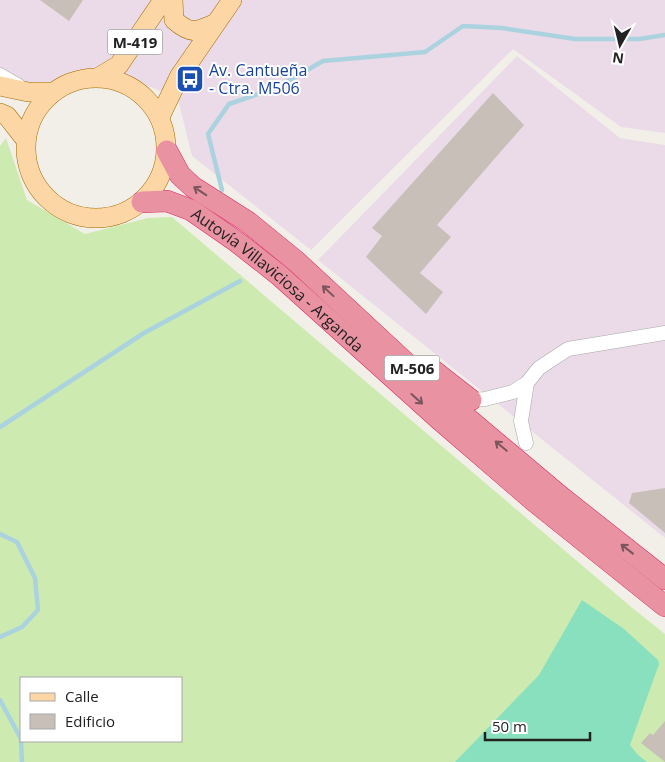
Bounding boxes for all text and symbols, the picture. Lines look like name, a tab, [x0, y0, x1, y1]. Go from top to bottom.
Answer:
north arrow	[595, 20, 645, 70]
road number: M-419	[108, 30, 162, 54]
text: N	[611, 48, 625, 69]
place label: Av. Cantueña - Ctra. M506	[209, 59, 307, 99]
bus stop icon: Av. Cantueña - Ctra. M506	[175, 64, 205, 94]
one-way arrow	[193, 186, 207, 197]
street label: Autovía Villaviciosa - Arganda	[187, 203, 368, 357]
one-way arrow	[322, 285, 334, 297]
road number: M-506	[384, 356, 440, 380]
one-way arrow	[410, 393, 423, 405]
one-way arrow	[494, 441, 507, 452]
one-way arrow	[621, 543, 634, 554]
legend	[20, 677, 182, 742]
text: Calle	[65, 686, 99, 706]
scale bar	[485, 710, 590, 742]
text: Edificio	[65, 711, 115, 731]
text: 50 m	[492, 716, 527, 736]

